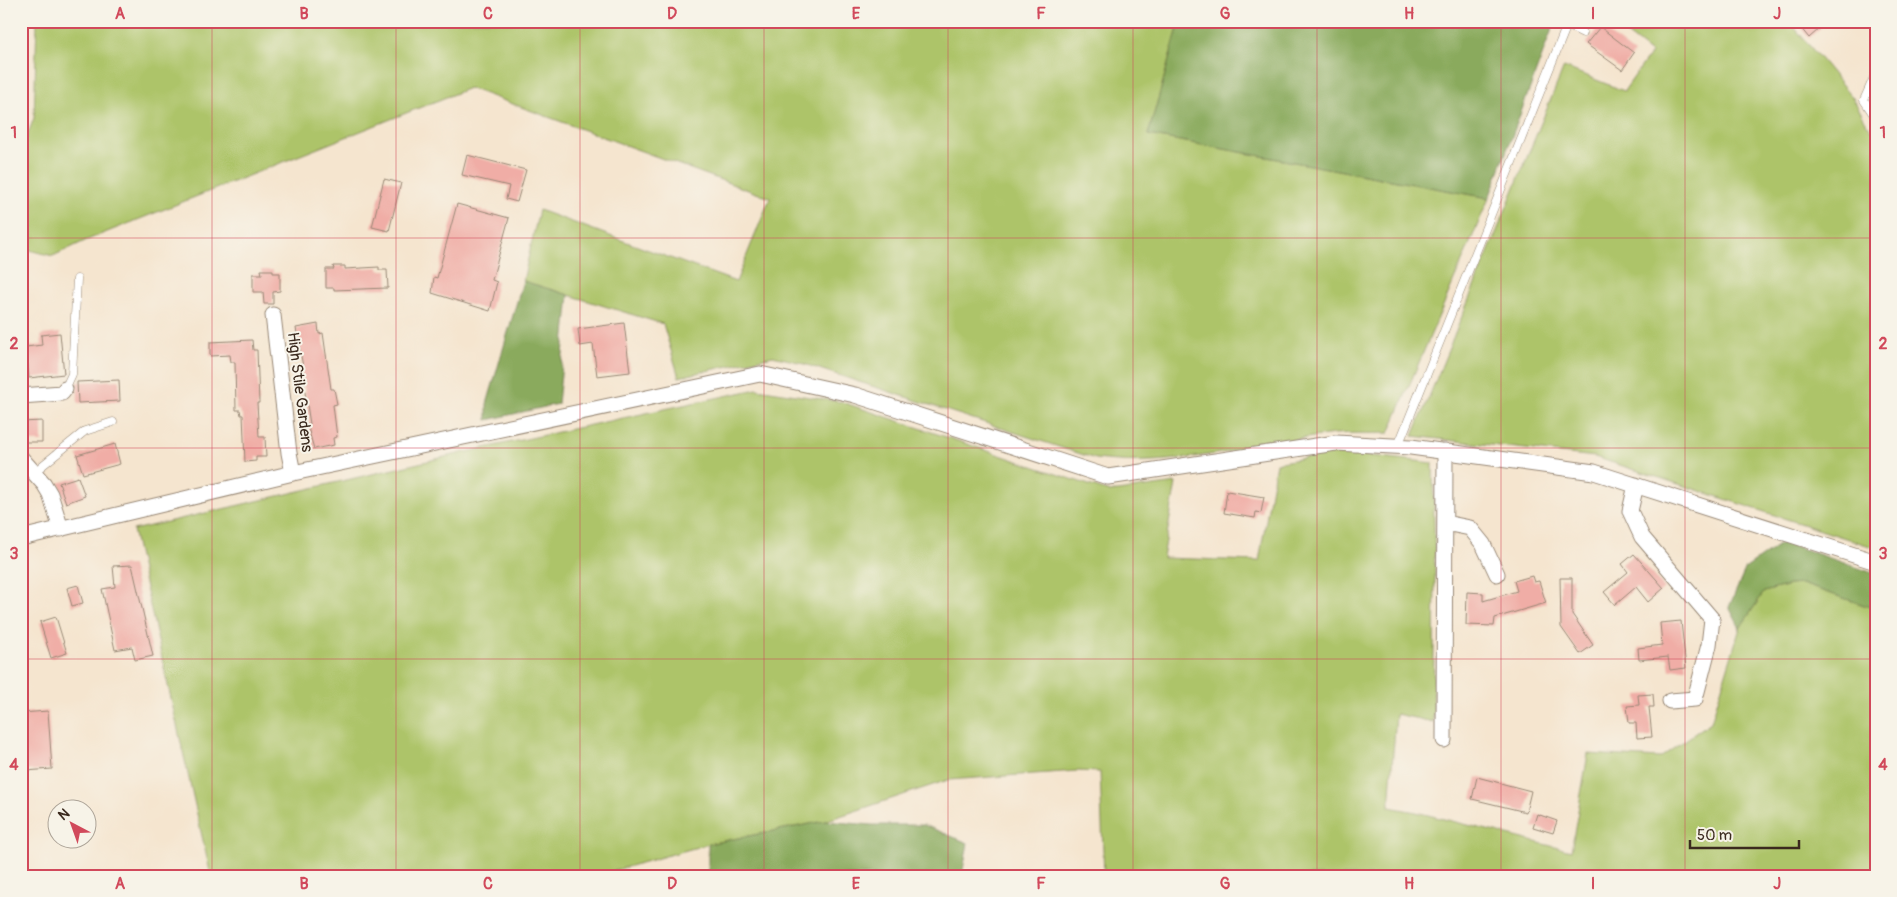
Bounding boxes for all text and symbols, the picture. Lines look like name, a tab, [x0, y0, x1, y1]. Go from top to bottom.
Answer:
text: A	[115, 4, 126, 24]
text: B	[299, 4, 309, 24]
text: C	[483, 4, 493, 24]
text: D	[667, 4, 677, 24]
text: E	[852, 4, 861, 24]
text: F	[1036, 4, 1046, 24]
text: G	[1220, 4, 1231, 24]
text: H	[1404, 4, 1414, 24]
text: I	[1591, 4, 1595, 24]
text: J	[1773, 4, 1781, 24]
text: 1	[11, 123, 17, 143]
text: 1	[1880, 123, 1886, 143]
street label: High Stile Gardens	[283, 331, 317, 453]
text: 2	[10, 334, 19, 354]
text: 2	[1879, 334, 1888, 354]
text: 3	[10, 544, 19, 564]
text: 3	[1879, 544, 1888, 564]
text: 4	[9, 755, 19, 775]
text: 4	[1878, 755, 1888, 775]
north arrow	[48, 800, 98, 850]
text: N	[55, 805, 73, 824]
scale bar	[1690, 817, 1798, 849]
text: 50 m	[1697, 826, 1732, 845]
text: A	[115, 874, 126, 894]
text: B	[299, 874, 309, 894]
text: C	[483, 874, 493, 894]
text: D	[667, 874, 677, 894]
text: E	[852, 874, 861, 894]
text: F	[1036, 874, 1046, 894]
text: G	[1220, 874, 1231, 894]
text: H	[1404, 874, 1414, 894]
text: I	[1591, 874, 1595, 894]
text: J	[1773, 874, 1781, 894]

